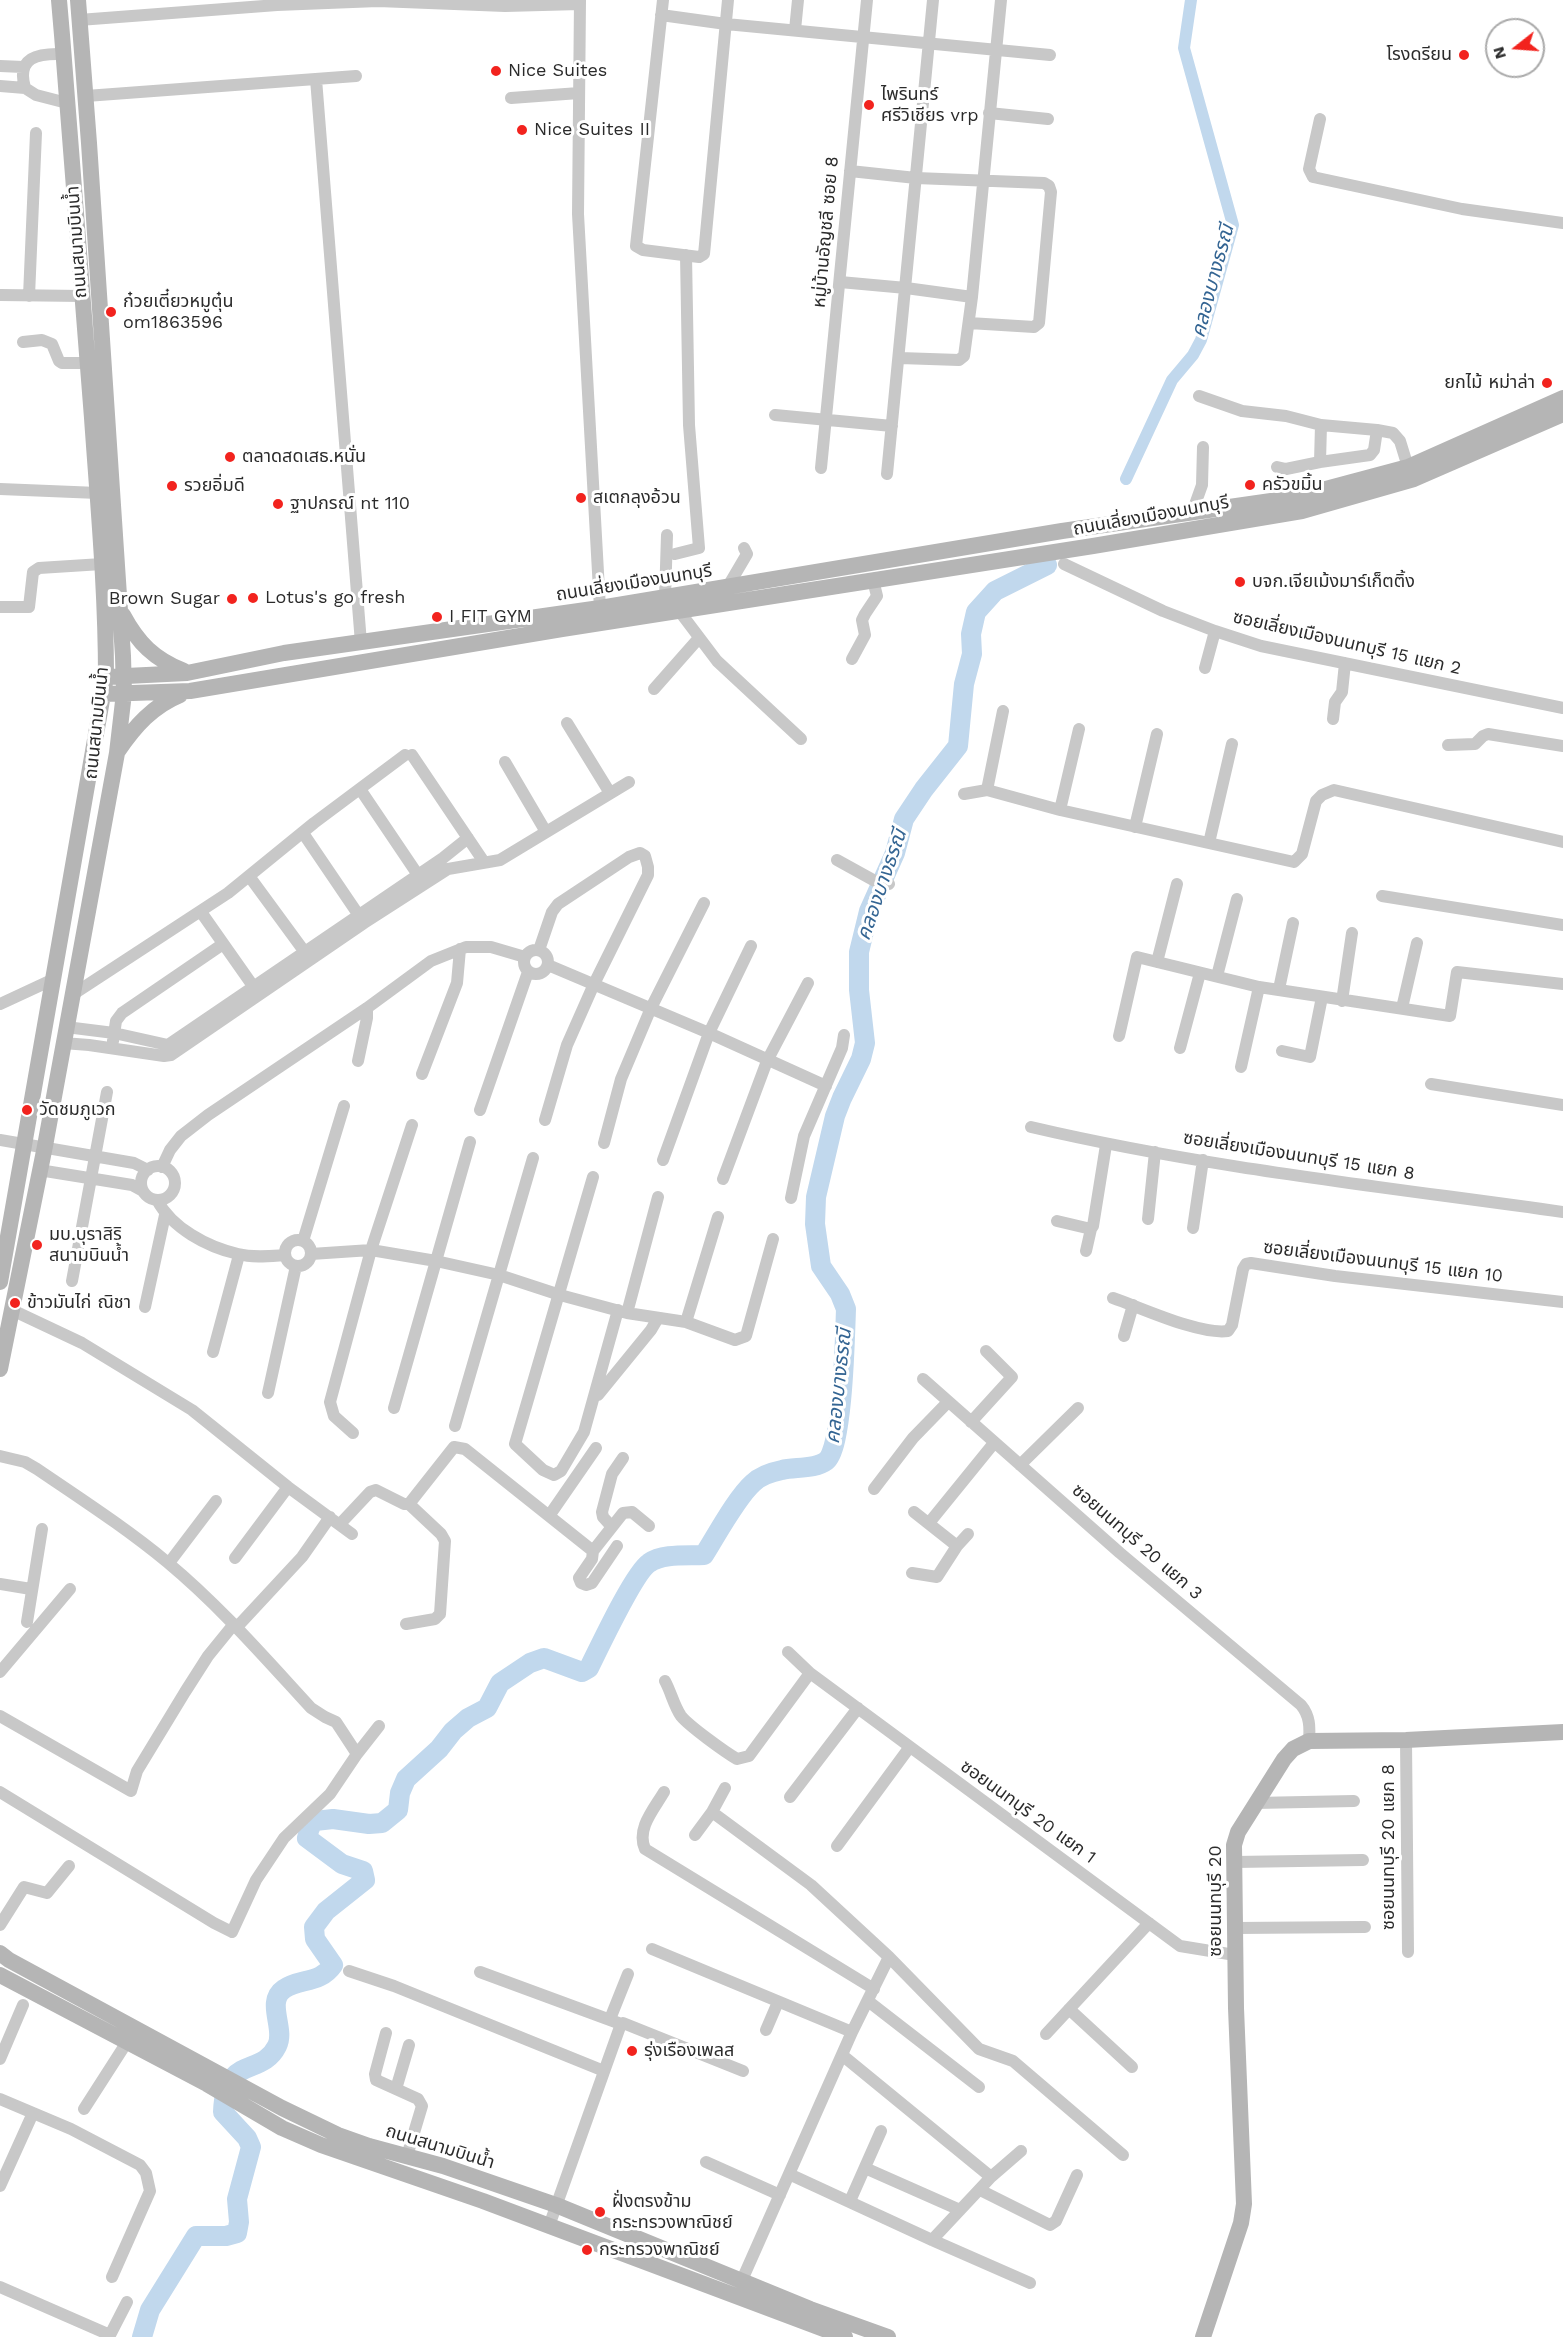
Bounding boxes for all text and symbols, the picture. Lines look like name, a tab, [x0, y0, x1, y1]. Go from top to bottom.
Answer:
north arrow	[1485, 18, 1545, 78]
place label: โรงดรียน	[1387, 44, 1452, 66]
text: N	[1488, 44, 1510, 61]
marker: โรงดรียน	[1457, 48, 1471, 62]
place label: Nice Suites	[508, 60, 607, 82]
marker: Nice Suites	[489, 64, 503, 78]
place label: ไพรินทร์ ศรีวิเชียร vrp	[881, 84, 979, 127]
marker: ไพรินทร์ ศรีวิเชียร vrp	[862, 98, 876, 112]
place label: Nice Suites II	[534, 119, 650, 141]
marker: Nice Suites II	[515, 123, 529, 137]
street label: หมู่บ้านอัญชลี ซอย 8	[809, 155, 843, 309]
street label: ถนนสนามบินน้ำ	[62, 185, 92, 299]
water label: คลองบางธรณี	[1186, 222, 1240, 340]
place label: ก๋วยเตี๋ยวหมูตุ๋น om1863596	[123, 291, 234, 334]
marker: ก๋วยเตี๋ยวหมูตุ๋น om1863596	[104, 305, 118, 319]
place label: ยกไม้ หม่าล่า	[1444, 372, 1535, 394]
marker: ยกไม้ หม่าล่า	[1540, 376, 1554, 390]
place label: ตลาดสดเสธ.หนั่น	[242, 446, 366, 468]
marker: ตลาดสดเสธ.หนั่น	[223, 450, 237, 464]
place label: ครัวขมิ้น	[1262, 474, 1323, 496]
place label: รวยอิ่มดี	[184, 475, 245, 497]
marker: ครัวขมิ้น	[1243, 478, 1257, 492]
marker: รวยอิ่มดี	[165, 479, 179, 493]
place label: สเตกลุงอ้วน	[593, 487, 681, 509]
marker: สเตกลุงอ้วน	[574, 491, 588, 505]
street label: ถนนเลี่ยงเมืองนนทบุรี	[1071, 492, 1231, 540]
place label: ฐาปกรณ์ nt 110	[290, 493, 410, 515]
marker: ฐาปกรณ์ nt 110	[271, 497, 285, 511]
street label: ถนนเลี่ยงเมืองนนทบุรี	[554, 560, 714, 606]
place label: บจก.เจียเม้งมาร์เก็ตติ้ง	[1252, 571, 1415, 593]
marker: บจก.เจียเม้งมาร์เก็ตติ้ง	[1233, 575, 1247, 589]
place label: Lotus's go fresh	[265, 587, 405, 609]
place label: Brown Sugar	[109, 588, 220, 610]
marker: Lotus's go fresh	[246, 591, 260, 605]
marker: Brown Sugar	[225, 592, 239, 606]
place label: I FIT GYM	[449, 606, 532, 628]
street label: ซอยเลี่ยงเมืองนนทบุรี 15 แยก 2	[1231, 606, 1463, 680]
marker: I FIT GYM	[430, 610, 444, 624]
street label: ถนนสนามบินน้ำ	[80, 666, 114, 780]
water label: คลองบางธรณี	[852, 826, 912, 944]
place label: วัดชมภูเวก	[39, 1099, 116, 1121]
marker: วัดชมภูเวก	[20, 1103, 34, 1117]
street label: ซอยเลี่ยงเมืองนนทบุรี 15 แยก 8	[1182, 1127, 1416, 1185]
place label: มบ.บุราสิริ สนามบินน้ำ	[49, 1224, 129, 1266]
street label: ซอยเลี่ยงเมืองนนทบุรี 15 แยก 10	[1262, 1237, 1504, 1287]
marker: มบ.บุราสิริ สนามบินน้ำ	[30, 1238, 44, 1252]
place label: ข้าวมันไก่ ณิชา	[27, 1292, 131, 1314]
marker: ข้าวมันไก่ ณิชา	[8, 1296, 22, 1310]
water label: คลองบางธรณี	[821, 1327, 857, 1445]
street label: ซอยนนทบุรี 20 แยก 3	[1067, 1480, 1207, 1604]
street label: ซอยนนทบุรี 20 แยก 1	[956, 1756, 1100, 1868]
street label: ซอยนนทบุรี 20 แยก 8	[1378, 1764, 1400, 1930]
street label: ซอยนนทบุรี 20	[1205, 1845, 1227, 1957]
place label: รุ่งเรืองเพลส	[644, 2040, 734, 2062]
marker: รุ่งเรืองเพลส	[625, 2044, 639, 2058]
street label: ถนนสนามบินน้ำ	[383, 2120, 497, 2174]
place label: ฝั่งตรงข้าม กระทรวงพาณิชย์	[612, 2191, 733, 2234]
marker: ฝั่งตรงข้าม กระทรวงพาณิชย์	[593, 2205, 607, 2219]
place label: กระทรวงพาณิชย์	[599, 2239, 720, 2261]
marker: กระทรวงพาณิชย์	[580, 2243, 594, 2257]

